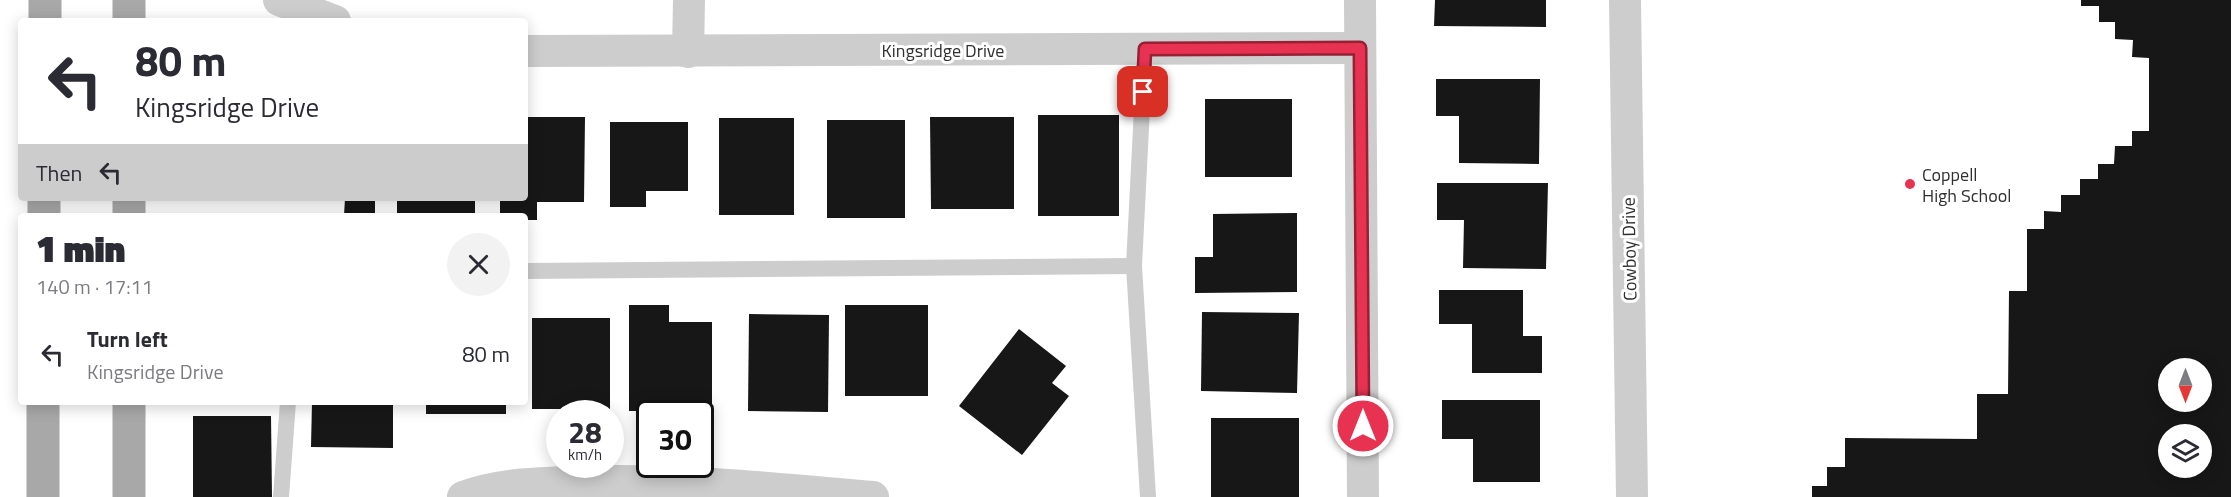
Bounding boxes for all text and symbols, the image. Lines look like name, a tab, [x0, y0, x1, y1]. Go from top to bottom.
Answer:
text: 80 m	[135, 28, 227, 92]
street label: Kingsridge Drive	[882, 37, 1004, 64]
icon: left	[36, 42, 114, 120]
pin	[1117, 66, 1168, 117]
icon: arrive	[1126, 75, 1159, 108]
text: Kingsridge Drive	[135, 86, 319, 127]
text: Then	[36, 156, 82, 190]
icon: left	[94, 156, 127, 189]
place label: Coppell High School	[1922, 161, 2011, 209]
marker: Coppell High School	[1903, 177, 1917, 191]
street label: Cowboy Drive	[1615, 197, 1643, 301]
text: 1 min	[36, 221, 125, 276]
button: close	[447, 233, 510, 296]
text: 140 m · 17:11	[36, 271, 153, 302]
text: Turn left	[87, 322, 168, 356]
text: 80 m	[462, 337, 510, 371]
icon: left	[36, 338, 69, 371]
text: Kingsridge Drive	[87, 356, 223, 387]
north arrow	[2158, 358, 2212, 412]
map controls	[2158, 358, 2212, 478]
position arrow	[1331, 394, 1395, 458]
speed limit sign: 30	[636, 400, 714, 478]
text: 28	[568, 409, 602, 455]
button: layers	[2158, 424, 2212, 478]
text: km/h	[568, 443, 602, 466]

